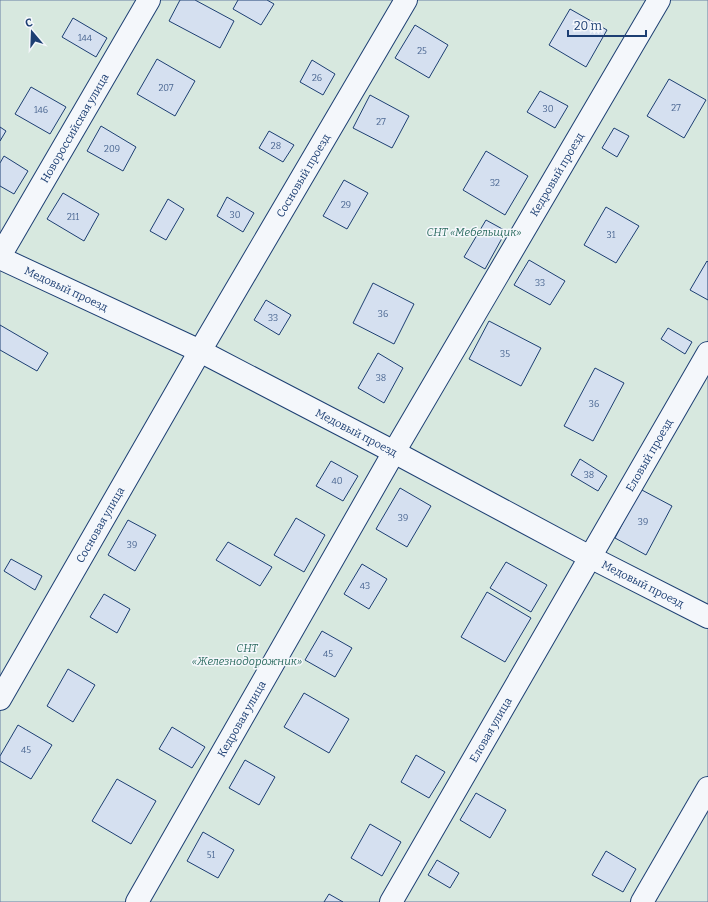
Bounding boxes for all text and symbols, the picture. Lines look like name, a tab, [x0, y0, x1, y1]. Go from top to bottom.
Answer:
north arrow	[12, 12, 52, 52]
scale bar	[568, 12, 646, 38]
text: С	[24, 16, 34, 30]
text: 20 m	[574, 19, 603, 33]
house number: 144	[78, 33, 93, 43]
house number: 25	[417, 46, 427, 56]
street label: Новороссийская улица	[38, 71, 111, 185]
house number: 26	[312, 73, 322, 83]
house number: 207	[158, 83, 174, 93]
house number: 27	[671, 103, 681, 113]
house number: 30	[543, 104, 554, 114]
house number: 146	[34, 105, 48, 115]
house number: 27	[376, 117, 386, 127]
street label: Кедровый проезд	[527, 130, 587, 219]
street label: Сосновый проезд	[274, 131, 333, 219]
house number: 28	[271, 141, 281, 151]
house number: 209	[104, 144, 120, 154]
house number: 32	[490, 178, 500, 188]
house number: 29	[341, 200, 351, 210]
house number: 30	[230, 210, 241, 220]
house number: 211	[67, 212, 79, 222]
park label: СНТ «Мебельщик»	[426, 226, 522, 239]
house number: 31	[607, 230, 616, 240]
street label: Медовый проезд	[22, 264, 110, 314]
house number: 33	[535, 278, 545, 288]
house number: 36	[378, 309, 388, 319]
house number: 33	[268, 313, 278, 323]
house number: 35	[500, 349, 510, 359]
house number: 38	[376, 373, 386, 383]
house number: 36	[589, 399, 599, 409]
street label: Медовый проезд	[313, 406, 400, 459]
street label: Еловый проезд	[623, 416, 675, 494]
house number: 38	[584, 470, 594, 480]
house number: 40	[331, 476, 343, 486]
street label: Сосновая улица	[73, 485, 127, 565]
house number: 39	[398, 513, 408, 523]
house number: 39	[638, 517, 648, 527]
house number: 39	[127, 540, 137, 550]
street label: Медовый проезд	[600, 558, 686, 610]
house number: 43	[360, 581, 370, 591]
park label: СНТ «Железнодорожник»	[192, 642, 302, 668]
house number: 45	[323, 649, 333, 659]
street label: Кедровая улица	[215, 678, 269, 759]
street label: Еловая улица	[467, 695, 514, 764]
house number: 45	[21, 745, 31, 755]
house number: 51	[207, 850, 216, 860]

